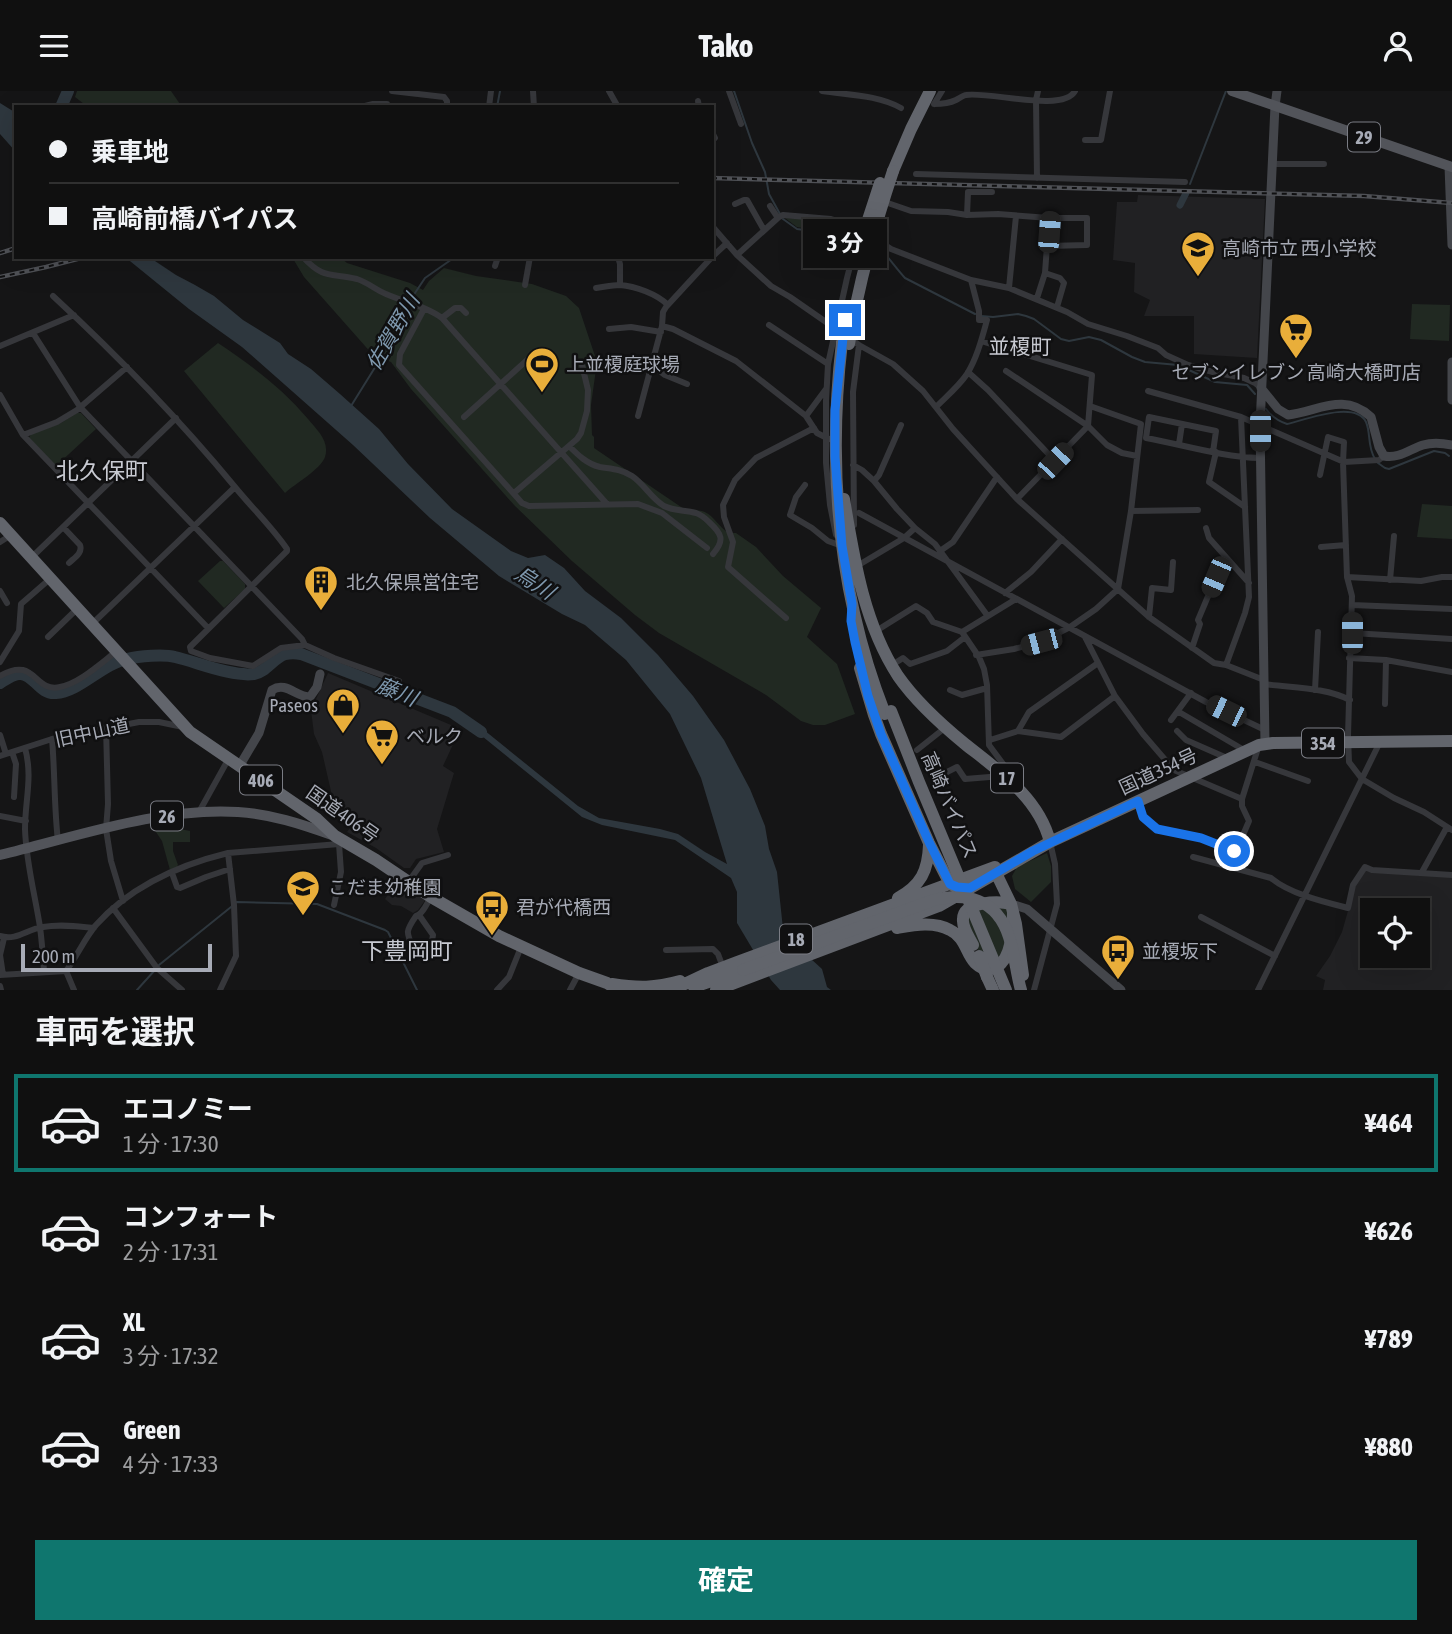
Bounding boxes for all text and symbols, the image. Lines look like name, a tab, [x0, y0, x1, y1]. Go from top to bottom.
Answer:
icon: menu	[35, 27, 73, 65]
text: Tako	[698, 27, 754, 64]
icon: person	[1379, 27, 1417, 65]
road number: 29	[1348, 123, 1380, 151]
text: 乗車地	[91, 137, 169, 167]
text: 高崎前橋バイパス	[91, 204, 298, 234]
car	[1038, 210, 1061, 254]
callout: 3 分	[803, 219, 887, 267]
school or university icon: 高崎市立 西小学校	[1179, 229, 1217, 278]
text: 3 分	[827, 230, 863, 256]
place label: 高崎市立 西小学校	[1222, 237, 1377, 259]
water label: 佐賀野川	[361, 288, 424, 374]
route end	[829, 304, 861, 336]
supermarket icon: セブンイレブン 高崎大橋町店	[1277, 311, 1315, 360]
district label: 並榎町	[989, 334, 1052, 358]
sports icon: 上並榎庭球場	[523, 345, 561, 394]
place label: 上並榎庭球場	[566, 353, 680, 375]
place label: セブンイレブン 高崎大橋町店	[1171, 361, 1421, 383]
car	[1250, 410, 1271, 452]
car	[1033, 439, 1078, 483]
district label: 北久保町	[56, 458, 148, 484]
car	[1199, 554, 1234, 600]
water label: 烏川	[511, 560, 561, 605]
building icon: 北久保県営住宅	[302, 563, 340, 612]
place label: 北久保県営住宅	[346, 571, 479, 593]
car	[1342, 612, 1363, 654]
car	[1018, 626, 1065, 658]
water label: 藤川	[373, 672, 423, 711]
shop icon: Paseos	[324, 686, 362, 735]
car	[1203, 692, 1250, 730]
place label: Paseos	[269, 694, 318, 716]
street label: 旧中山道	[53, 713, 131, 751]
supermarket icon: ベルク	[363, 717, 401, 766]
place label: ベルク	[406, 725, 463, 747]
road number: 354	[1302, 729, 1344, 757]
street label: 国道354号	[1115, 743, 1201, 799]
street label: 高崎バイパス	[918, 748, 982, 862]
road number: 17	[991, 763, 1023, 793]
road number: 406	[240, 765, 282, 795]
street label: 国道406号	[302, 781, 384, 847]
road number: 26	[151, 801, 183, 831]
route start	[1218, 835, 1250, 867]
school or university icon: こだま幼稚園	[284, 868, 322, 917]
place label: こだま幼稚園	[328, 876, 442, 898]
bus stop icon: 君が代橋西	[473, 888, 511, 937]
place label: 君が代橋西	[516, 896, 611, 918]
map controls	[1360, 898, 1430, 968]
button: locate	[1360, 898, 1430, 968]
road number: 18	[780, 925, 812, 953]
bus stop icon: 並榎坂下	[1099, 932, 1137, 981]
district label: 下豊岡町	[361, 938, 453, 964]
place label: 並榎坂下	[1142, 940, 1218, 962]
scale bar	[21, 941, 212, 973]
text: 200 m	[32, 945, 75, 967]
text: 車両を選択	[35, 1013, 195, 1050]
icon: car	[39, 1092, 102, 1155]
text: エコノミー	[123, 1094, 253, 1124]
text: ¥464	[1365, 1108, 1413, 1138]
text: 1 分 · 17:30	[123, 1131, 219, 1157]
icon: car	[39, 1200, 102, 1263]
text: コンフォート	[123, 1202, 278, 1232]
text: ¥626	[1365, 1216, 1413, 1246]
text: 2 分 · 17:31	[123, 1239, 219, 1265]
text: XL	[123, 1307, 145, 1337]
icon: car	[39, 1308, 102, 1371]
text: ¥789	[1365, 1324, 1413, 1354]
text: 3 分 · 17:32	[123, 1343, 219, 1369]
text: Green	[123, 1415, 181, 1445]
icon: car	[39, 1416, 102, 1479]
text: ¥880	[1365, 1432, 1413, 1462]
text: 4 分 · 17:33	[123, 1451, 219, 1477]
button: 確定	[35, 1540, 1417, 1620]

